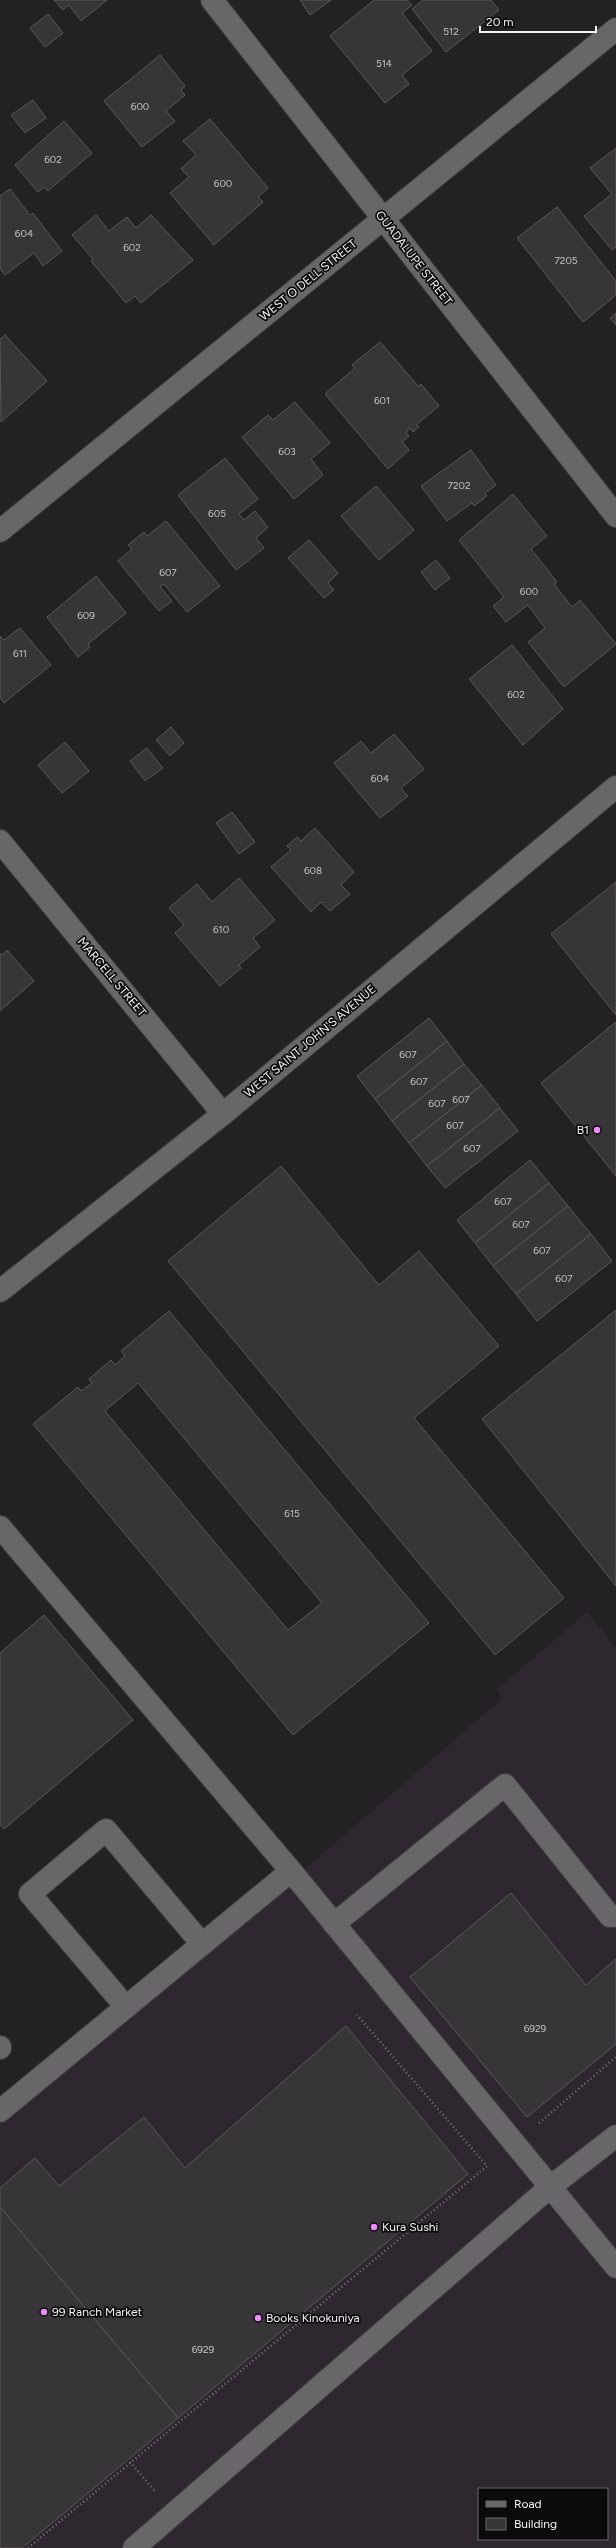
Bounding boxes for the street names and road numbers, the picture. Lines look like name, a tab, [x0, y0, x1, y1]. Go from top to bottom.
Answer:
street label: GUADALUPE STREET	[373, 208, 456, 308]
street label: WEST O DELL STREET	[257, 236, 360, 324]
street label: MARCELL STREET	[75, 934, 150, 1020]
street label: WEST SAINT JOHN'S AVENUE	[241, 982, 379, 1100]

